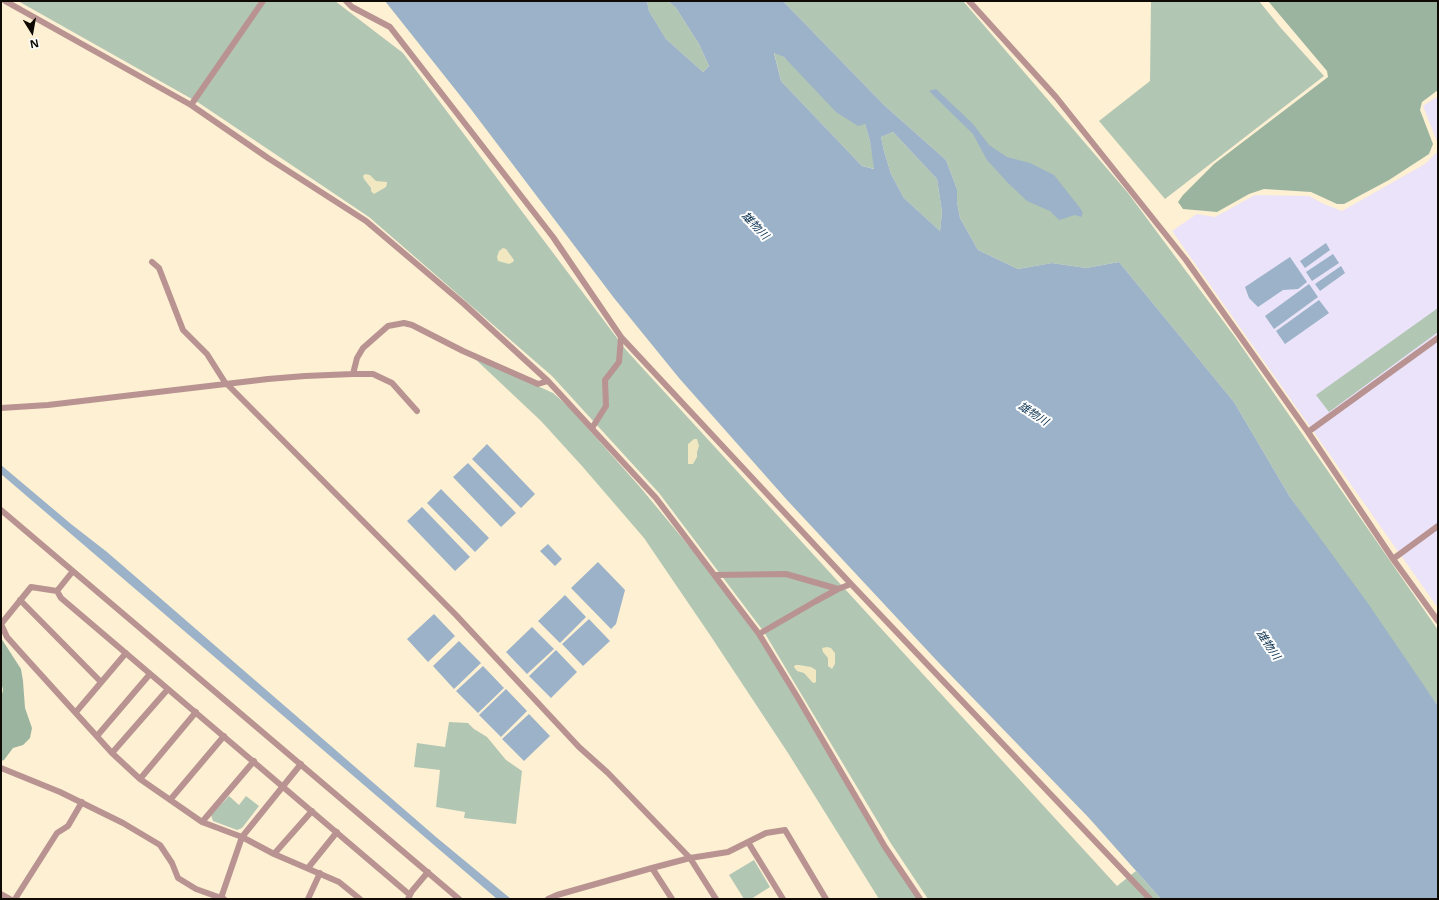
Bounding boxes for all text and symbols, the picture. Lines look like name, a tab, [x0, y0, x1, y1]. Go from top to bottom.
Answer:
north arrow	[12, 12, 52, 52]
text: N	[29, 36, 40, 52]
water label: 雄物川	[739, 210, 771, 242]
water label: 雄物川	[1016, 399, 1050, 429]
water label: 雄物川	[1253, 628, 1283, 662]

